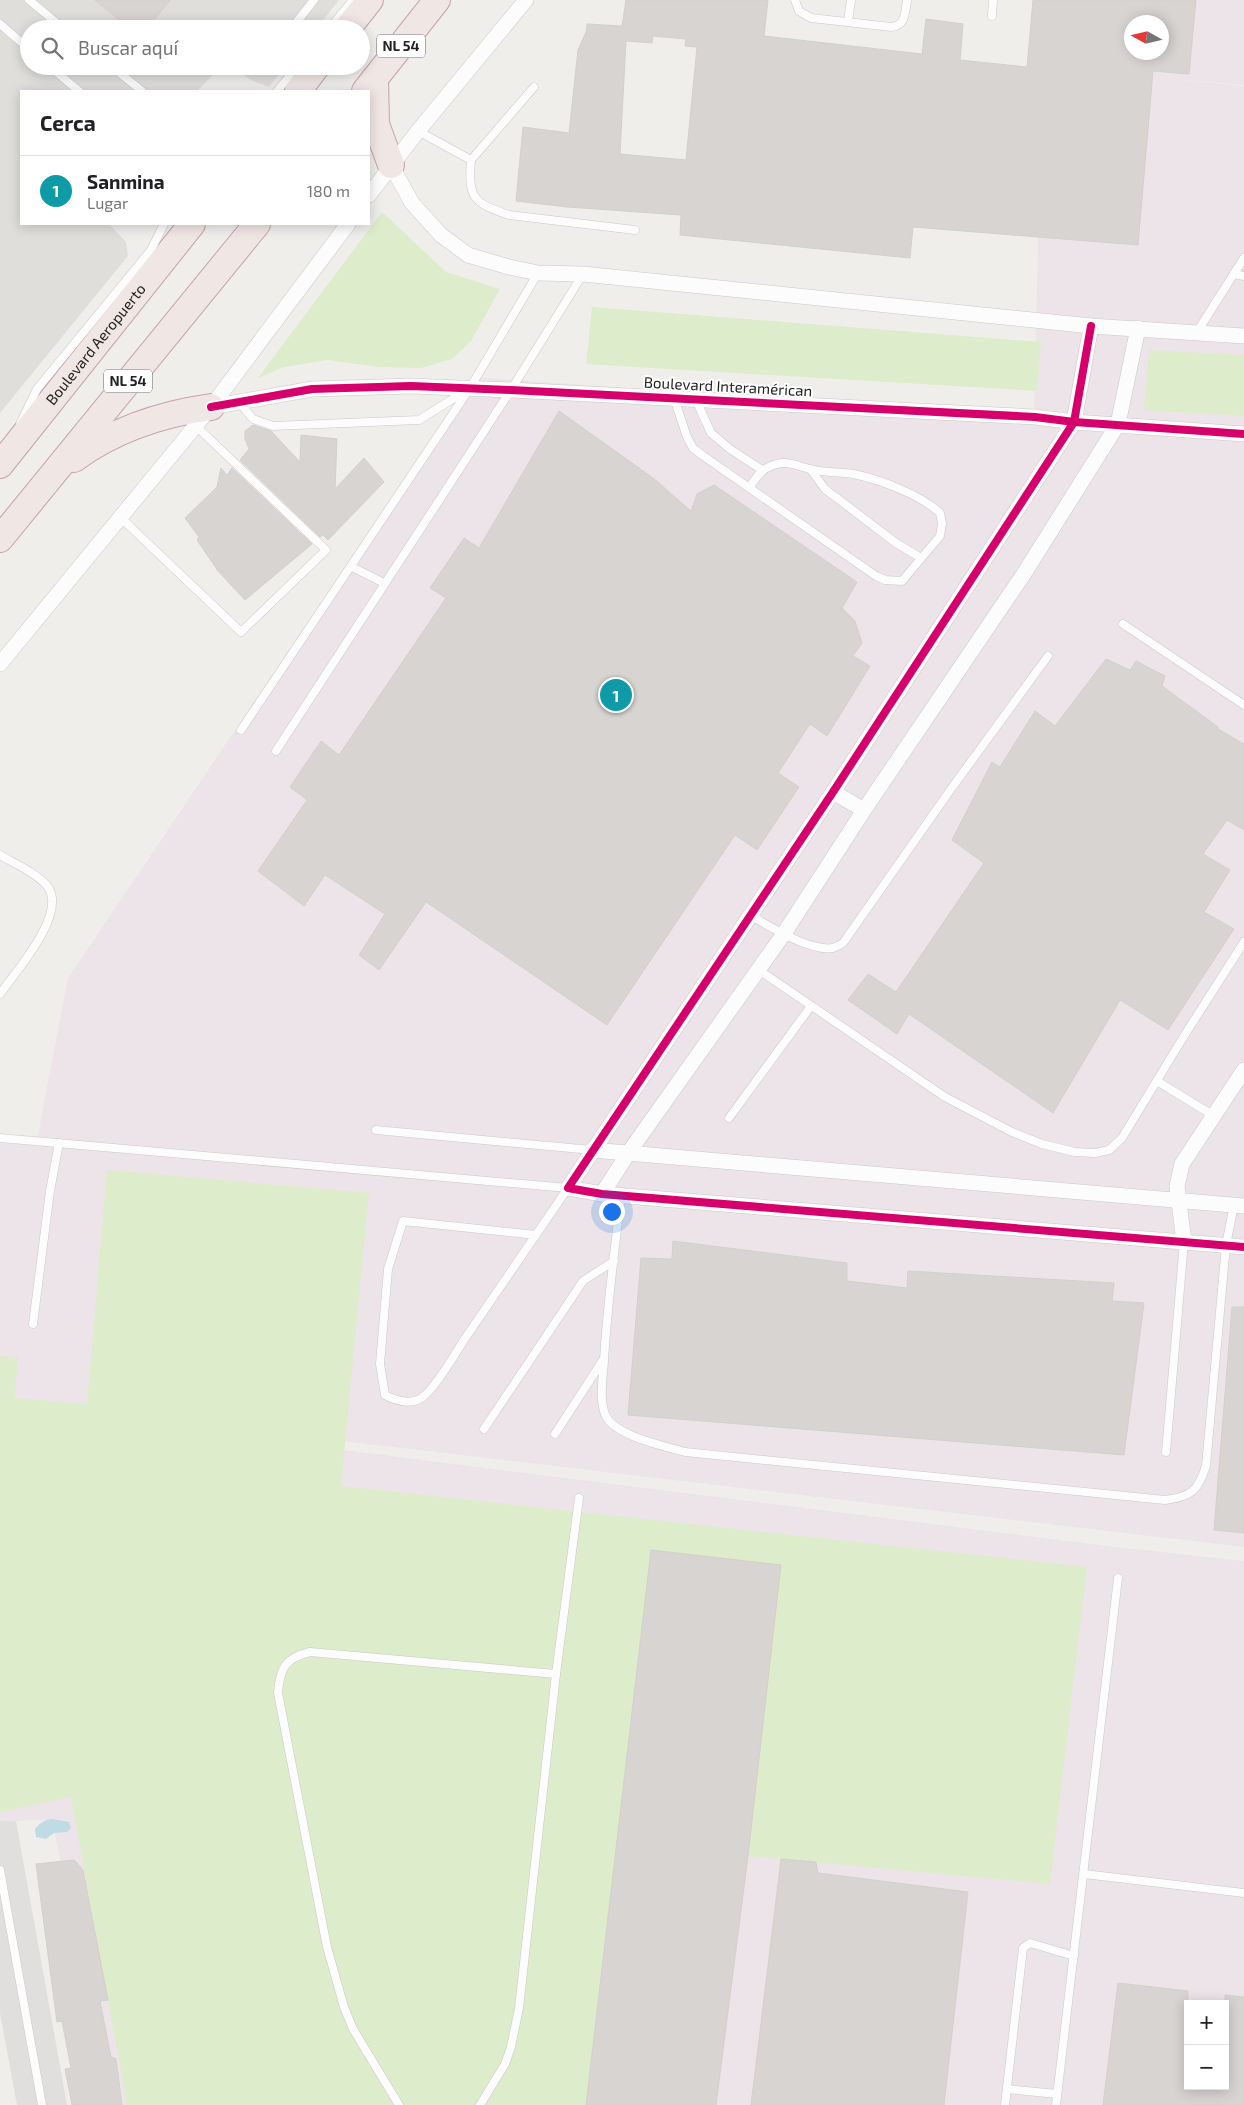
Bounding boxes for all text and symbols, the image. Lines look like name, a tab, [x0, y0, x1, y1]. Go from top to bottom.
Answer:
north arrow	[1124, 15, 1169, 60]
search box	[20, 20, 370, 75]
icon: search	[38, 34, 66, 62]
road number: NL 54	[377, 34, 425, 58]
text: Buscar aquí	[78, 36, 178, 59]
text: Cerca	[40, 110, 96, 135]
text: Sanmina	[87, 170, 165, 193]
text: 1	[53, 181, 59, 200]
text: 180 m	[307, 181, 350, 200]
text: Lugar	[87, 193, 128, 212]
street label: Boulevard Aeropuerto	[41, 280, 149, 408]
road number: NL 54	[104, 370, 152, 392]
street label: Boulevard Interamérican	[643, 373, 813, 399]
pin: 1	[600, 676, 632, 714]
your location	[599, 1199, 625, 1225]
map controls	[1184, 2000, 1229, 2090]
button: +	[1184, 2000, 1229, 2045]
button: −	[1184, 2045, 1229, 2090]

